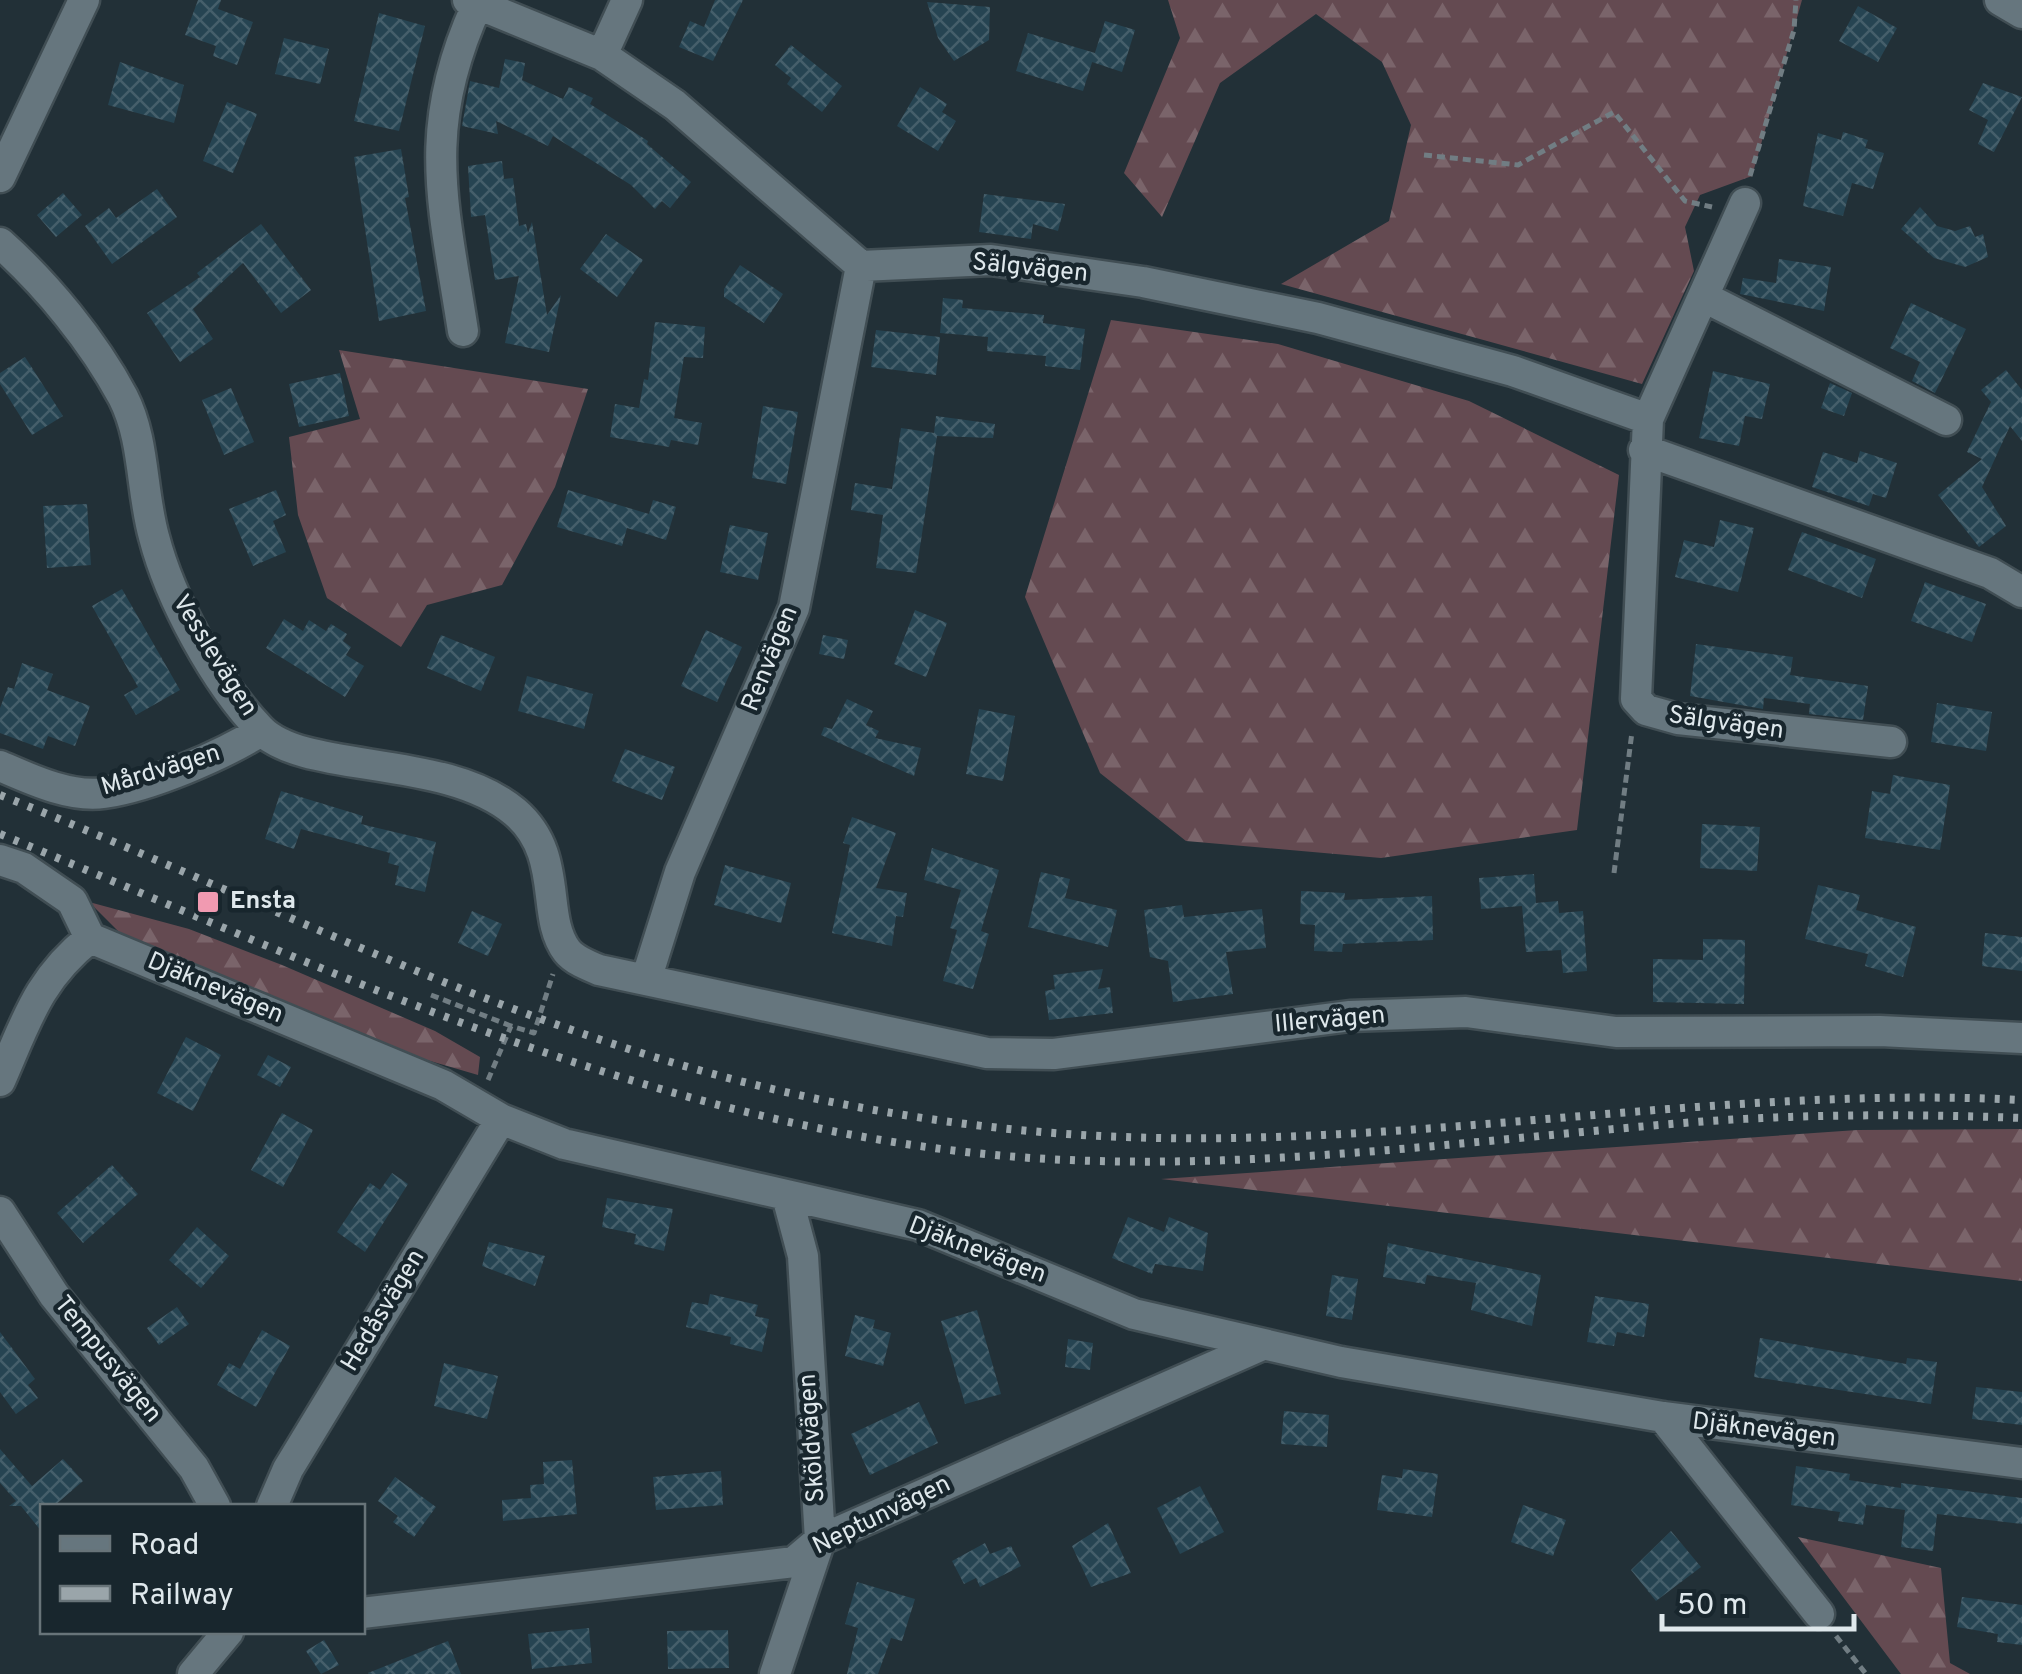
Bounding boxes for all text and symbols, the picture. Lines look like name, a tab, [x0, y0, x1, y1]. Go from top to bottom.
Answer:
street label: Sälgvägen	[971, 247, 1089, 291]
street label: Vesslevägen	[164, 589, 264, 723]
street label: Renvägen	[735, 602, 807, 716]
street label: Sälgvägen	[1666, 700, 1786, 748]
street label: Mårdvägen	[98, 738, 224, 804]
place label: Ensta	[230, 886, 296, 918]
marker: Ensta	[195, 889, 221, 915]
street label: Djäknevägen	[142, 946, 288, 1032]
street label: Illervägen	[1273, 1000, 1387, 1042]
street label: Djäknevägen	[904, 1210, 1050, 1292]
street label: Hedåsvägen	[335, 1244, 433, 1378]
street label: Tempusvägen	[46, 1290, 168, 1430]
street label: Sköldvägen	[793, 1372, 833, 1504]
street label: Djäknevägen	[1690, 1406, 1838, 1456]
street label: Neptunvägen	[808, 1469, 956, 1563]
legend	[40, 1504, 365, 1634]
text: Road	[130, 1528, 199, 1565]
scale bar	[1662, 1569, 1854, 1631]
text: Railway	[130, 1578, 234, 1615]
text: 50 m	[1677, 1588, 1747, 1625]

